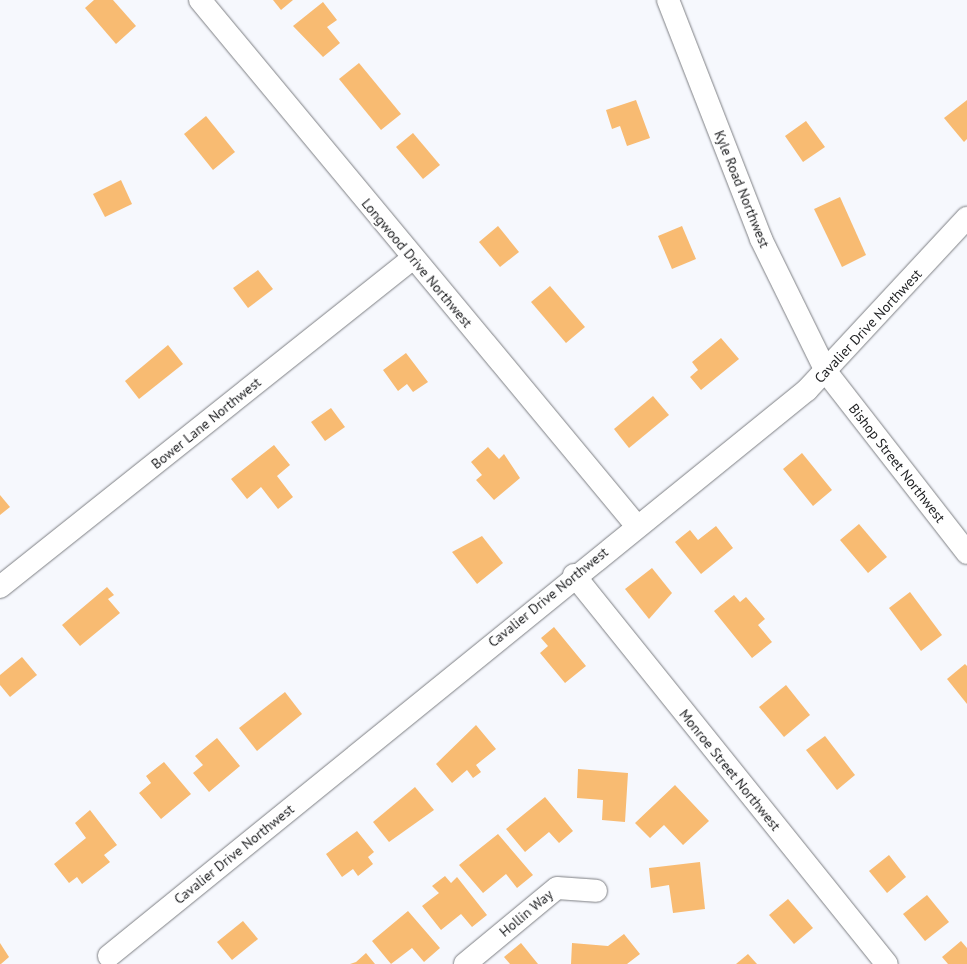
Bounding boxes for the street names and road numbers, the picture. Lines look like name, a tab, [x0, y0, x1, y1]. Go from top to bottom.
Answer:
street label: Kyle Road Northwest	[711, 128, 773, 250]
street label: Longwood Drive Northwest	[358, 195, 476, 331]
street label: Cavalier Drive Northwest	[811, 266, 925, 386]
street label: Bower Lane Northwest	[148, 374, 264, 472]
street label: Bishop Street Northwest	[845, 400, 949, 526]
street label: Cavalier Drive Northwest	[485, 543, 611, 651]
street label: Monroe Street Northwest	[676, 706, 784, 834]
street label: Cavalier Drive Northwest	[171, 800, 297, 908]
street label: Hollin Way	[496, 886, 556, 940]

